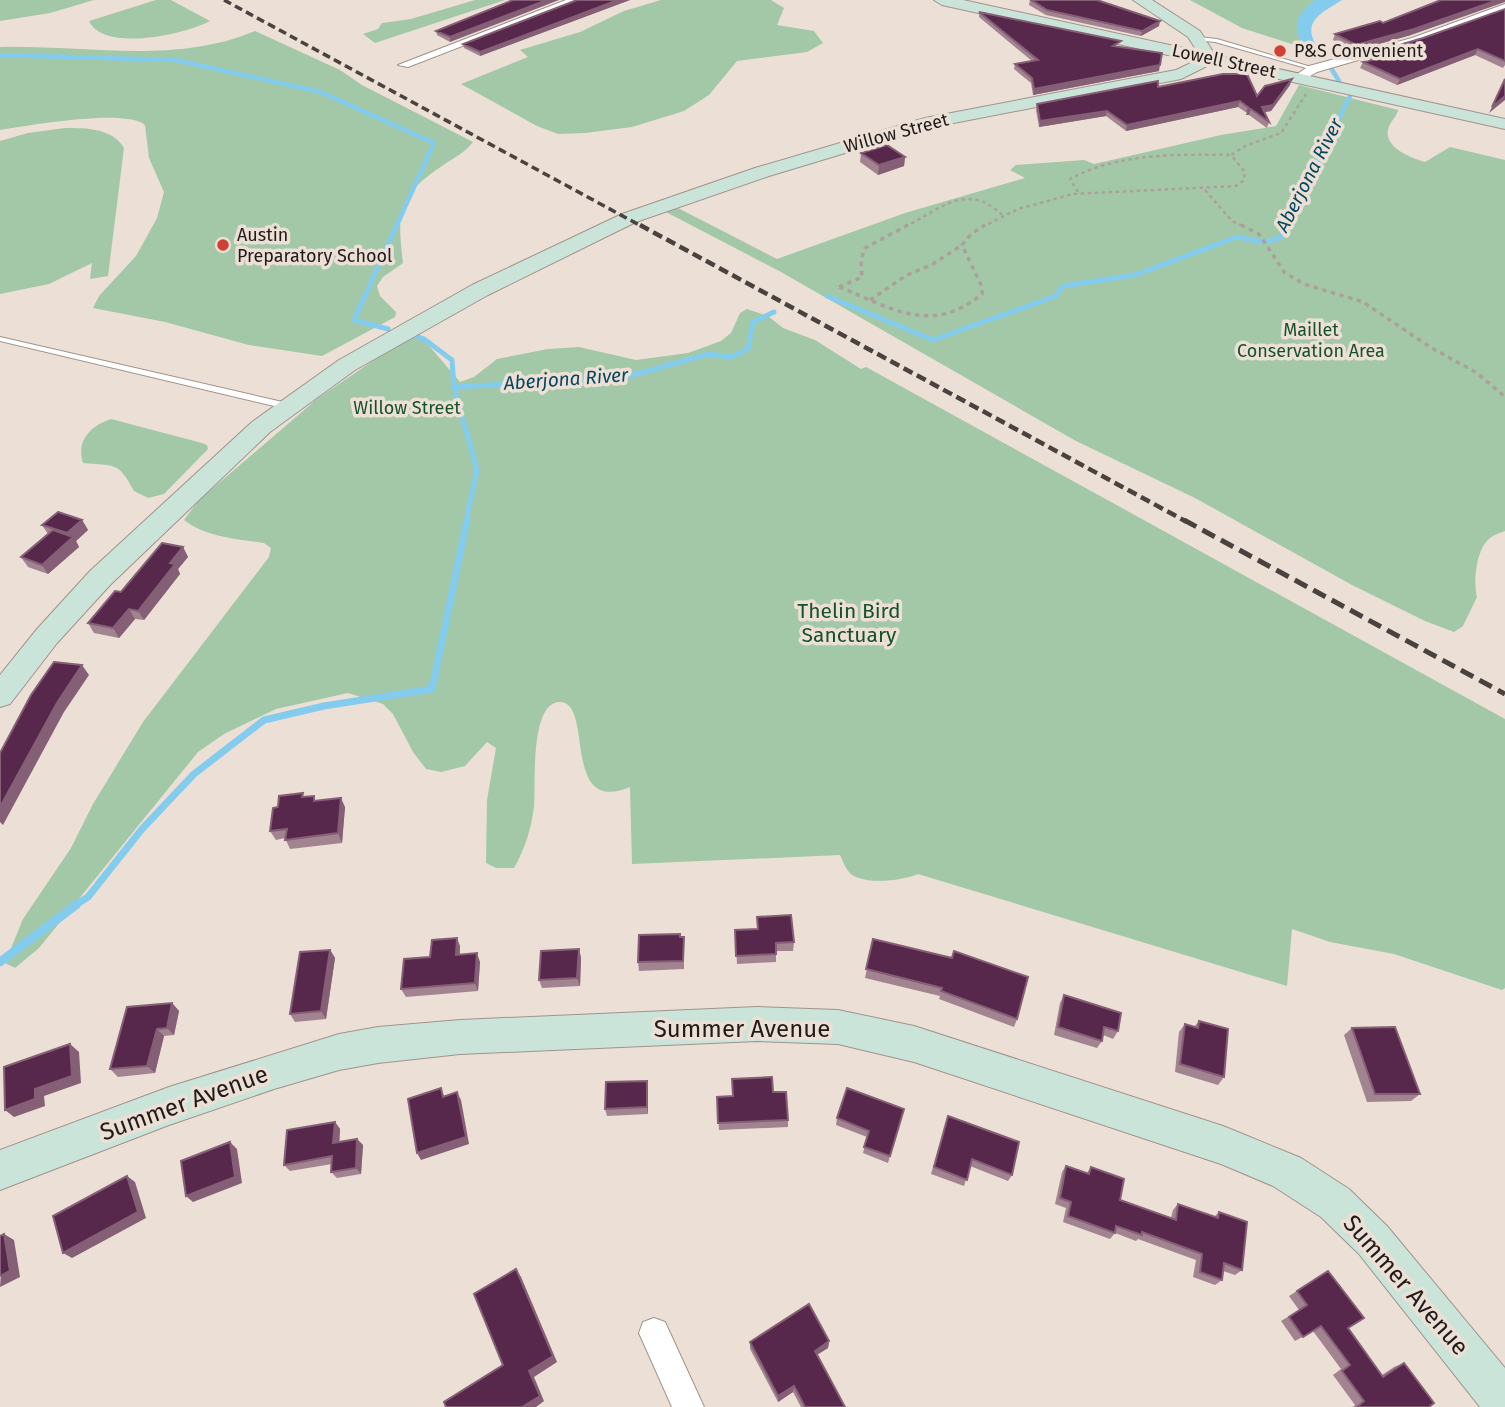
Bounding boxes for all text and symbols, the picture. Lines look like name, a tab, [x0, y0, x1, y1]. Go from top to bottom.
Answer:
street label: Lowell Street	[1170, 39, 1279, 83]
place label: P&S Convenient	[1294, 40, 1424, 62]
marker: P&S Convenient	[1272, 43, 1288, 59]
street label: Willow Street	[841, 108, 951, 158]
water label: Aberjona River	[1270, 114, 1348, 237]
place label: Austin Preparatory School	[237, 224, 392, 267]
marker: Austin Preparatory School	[215, 237, 231, 253]
park label: Maillet Conservation Area	[1237, 319, 1385, 362]
water label: Aberjona River	[502, 363, 630, 395]
park label: Willow Street	[353, 397, 461, 419]
park label: Thelin Bird Sanctuary	[797, 598, 901, 648]
street label: Summer Avenue	[654, 1015, 830, 1043]
street label: Summer Avenue	[96, 1060, 272, 1146]
street label: Summer Avenue	[1338, 1209, 1474, 1361]

